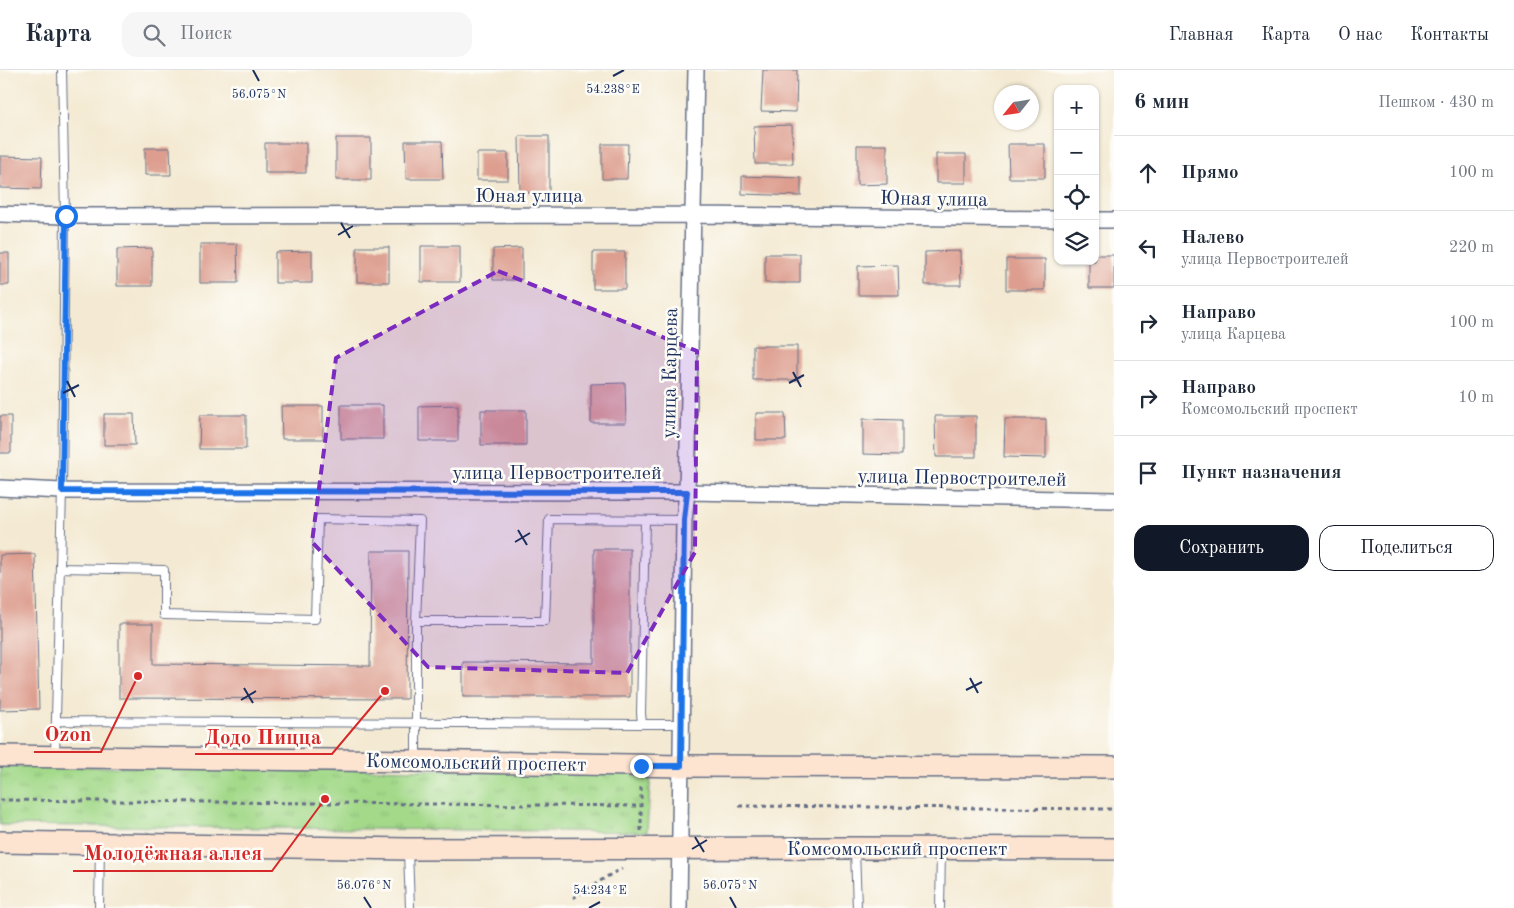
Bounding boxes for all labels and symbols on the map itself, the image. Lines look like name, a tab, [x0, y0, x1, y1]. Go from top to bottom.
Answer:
text: 54.238°E	[586, 83, 640, 96]
north arrow	[994, 85, 1039, 130]
text: 56.075°N	[232, 88, 286, 101]
street label: Юная улица	[475, 187, 583, 207]
street label: Юная улица	[880, 189, 988, 211]
route start	[55, 205, 78, 228]
street label: улица Карцева	[660, 307, 682, 439]
street label: улица Первостроителей	[452, 464, 662, 484]
street label: улица Первостроителей	[857, 467, 1067, 491]
callout: Ozon	[34, 716, 101, 752]
callout: Додо Пицца	[195, 718, 332, 754]
text: Ozon	[45, 725, 91, 746]
text: Додо Пицца	[205, 728, 322, 749]
street label: Комсомольский проспект	[365, 752, 587, 776]
route end	[630, 755, 653, 778]
callout: Молодёжная аллея	[73, 835, 272, 871]
street label: Комсомольский проспект	[787, 840, 1007, 860]
text: Молодёжная аллея	[84, 844, 262, 865]
text: 56.076°N	[337, 879, 391, 892]
text: 56.075°N	[703, 879, 757, 892]
text: 54.234°E	[573, 884, 627, 897]

